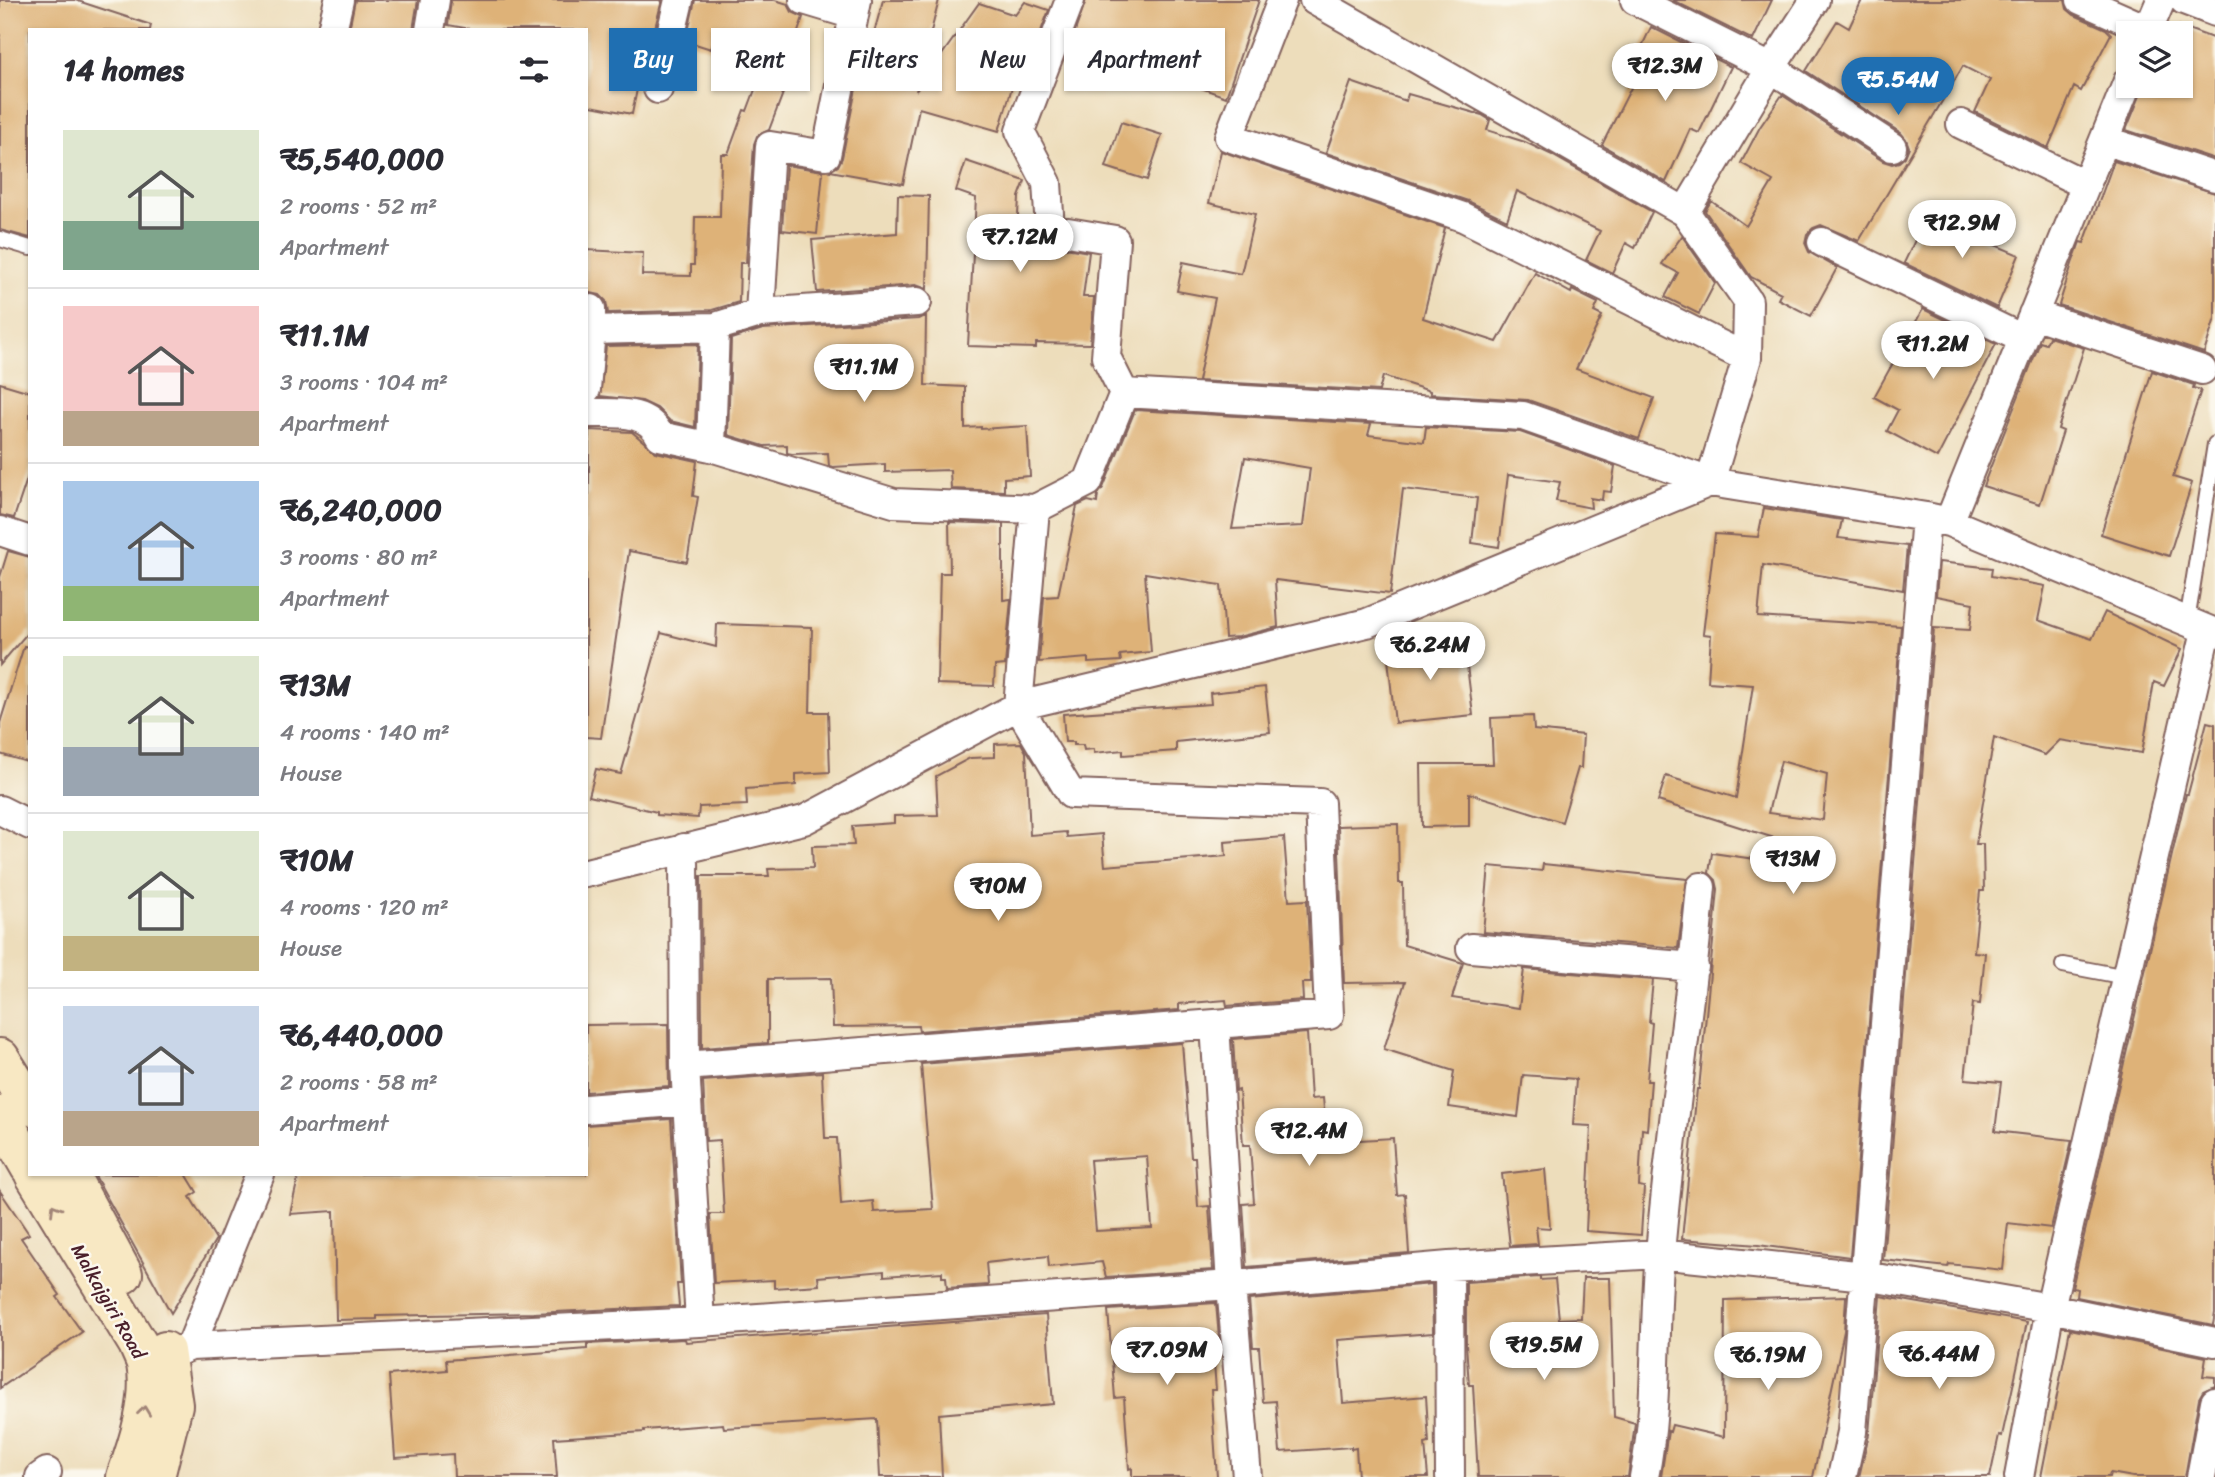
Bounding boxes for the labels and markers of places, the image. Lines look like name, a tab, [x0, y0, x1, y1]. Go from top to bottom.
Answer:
pin: ₹12.3M	[1608, 43, 1722, 103]
pin: ₹5.54M	[1841, 58, 1955, 117]
pin: ₹12.9M	[1905, 201, 2019, 260]
pin: ₹7.12M	[963, 215, 1077, 274]
pin: ₹11.2M	[1876, 322, 1990, 381]
pin: ₹11.1M	[807, 344, 921, 404]
pin: ₹6.24M	[1373, 622, 1487, 682]
pin: ₹13M	[1752, 836, 1834, 896]
pin: ₹10M	[957, 864, 1039, 923]
pin: ₹12.4M	[1252, 1108, 1366, 1168]
pin: ₹19.5M	[1487, 1322, 1601, 1382]
pin: ₹7.09M	[1110, 1328, 1224, 1387]
pin: ₹6.19M	[1711, 1332, 1825, 1392]
pin: ₹6.44M	[1882, 1332, 1996, 1391]

